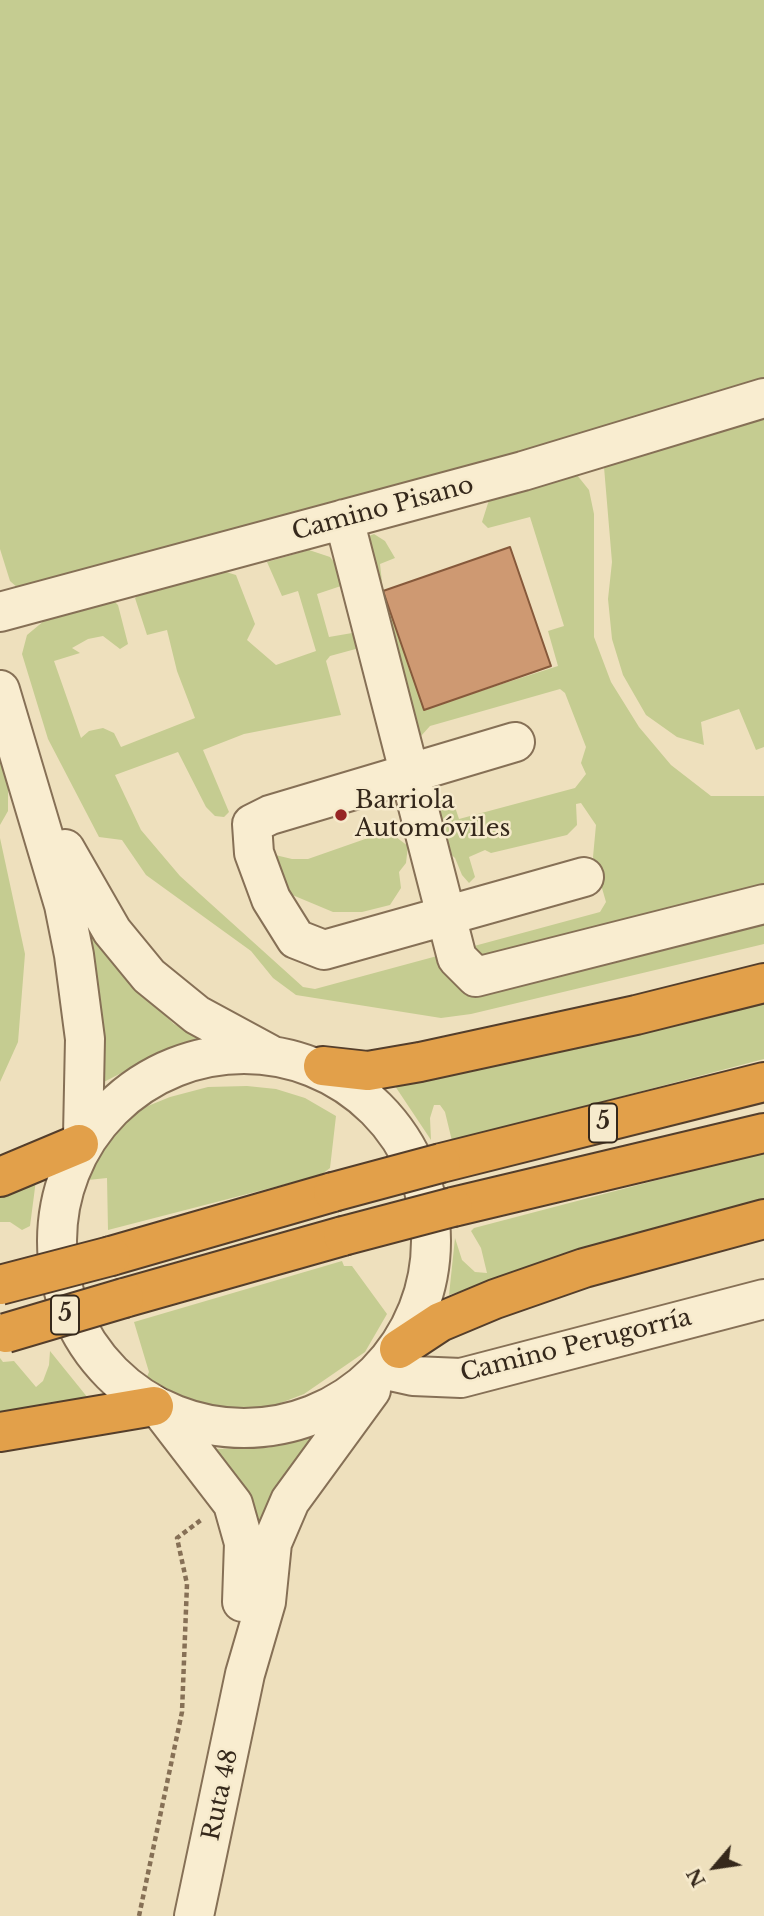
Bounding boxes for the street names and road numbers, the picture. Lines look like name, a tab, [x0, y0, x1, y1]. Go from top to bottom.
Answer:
street label: Camino Pisano	[289, 471, 477, 547]
road number: 5	[589, 1104, 617, 1142]
road number: 5	[51, 1296, 79, 1334]
street label: Camino Perugorría	[458, 1303, 694, 1389]
street label: Ruta 48	[197, 1747, 245, 1843]

